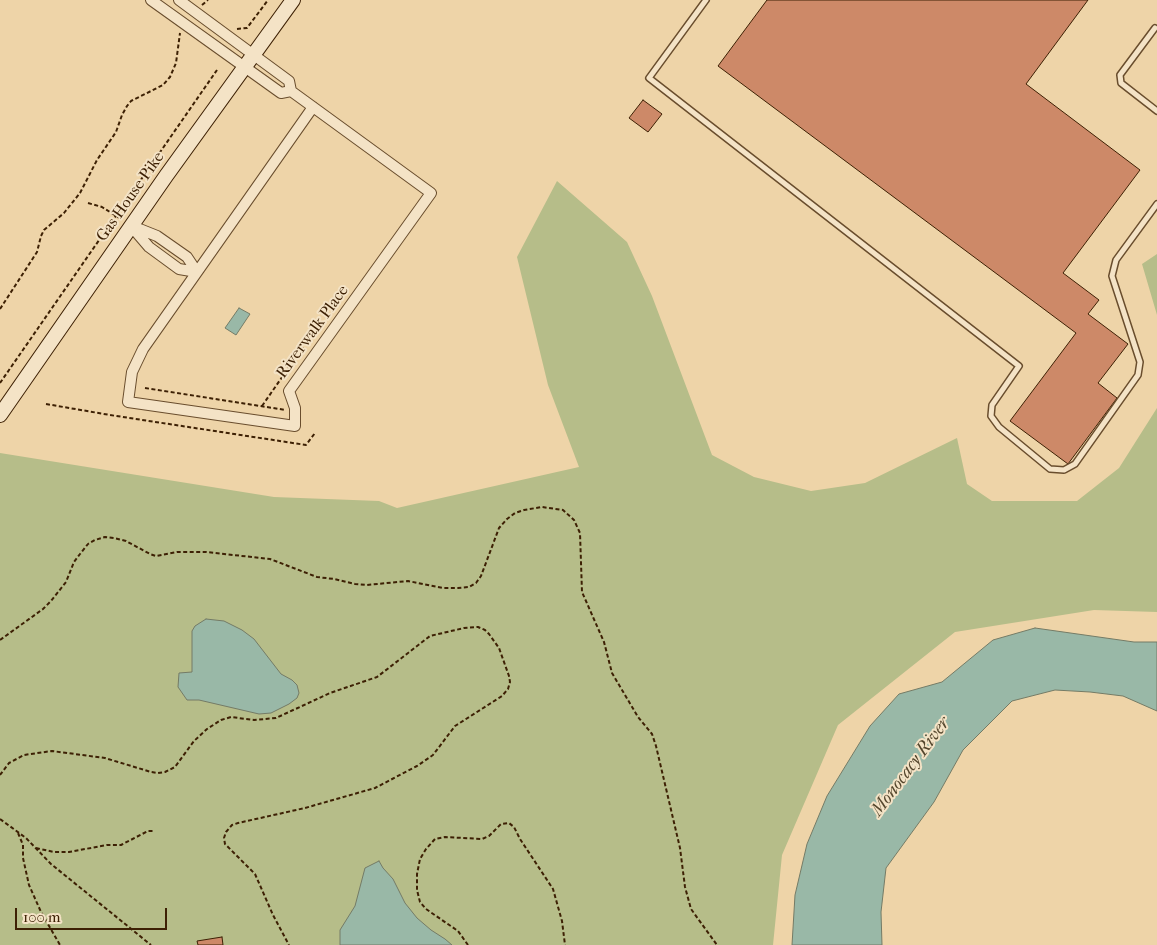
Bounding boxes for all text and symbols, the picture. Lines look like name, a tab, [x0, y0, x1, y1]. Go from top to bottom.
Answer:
street label: Gas House Pike	[93, 148, 169, 246]
street label: Riverwalk Place	[273, 282, 353, 382]
water label: Monocacy River	[867, 713, 955, 821]
scale bar	[18, 898, 170, 930]
text: 100 m	[23, 908, 61, 926]

